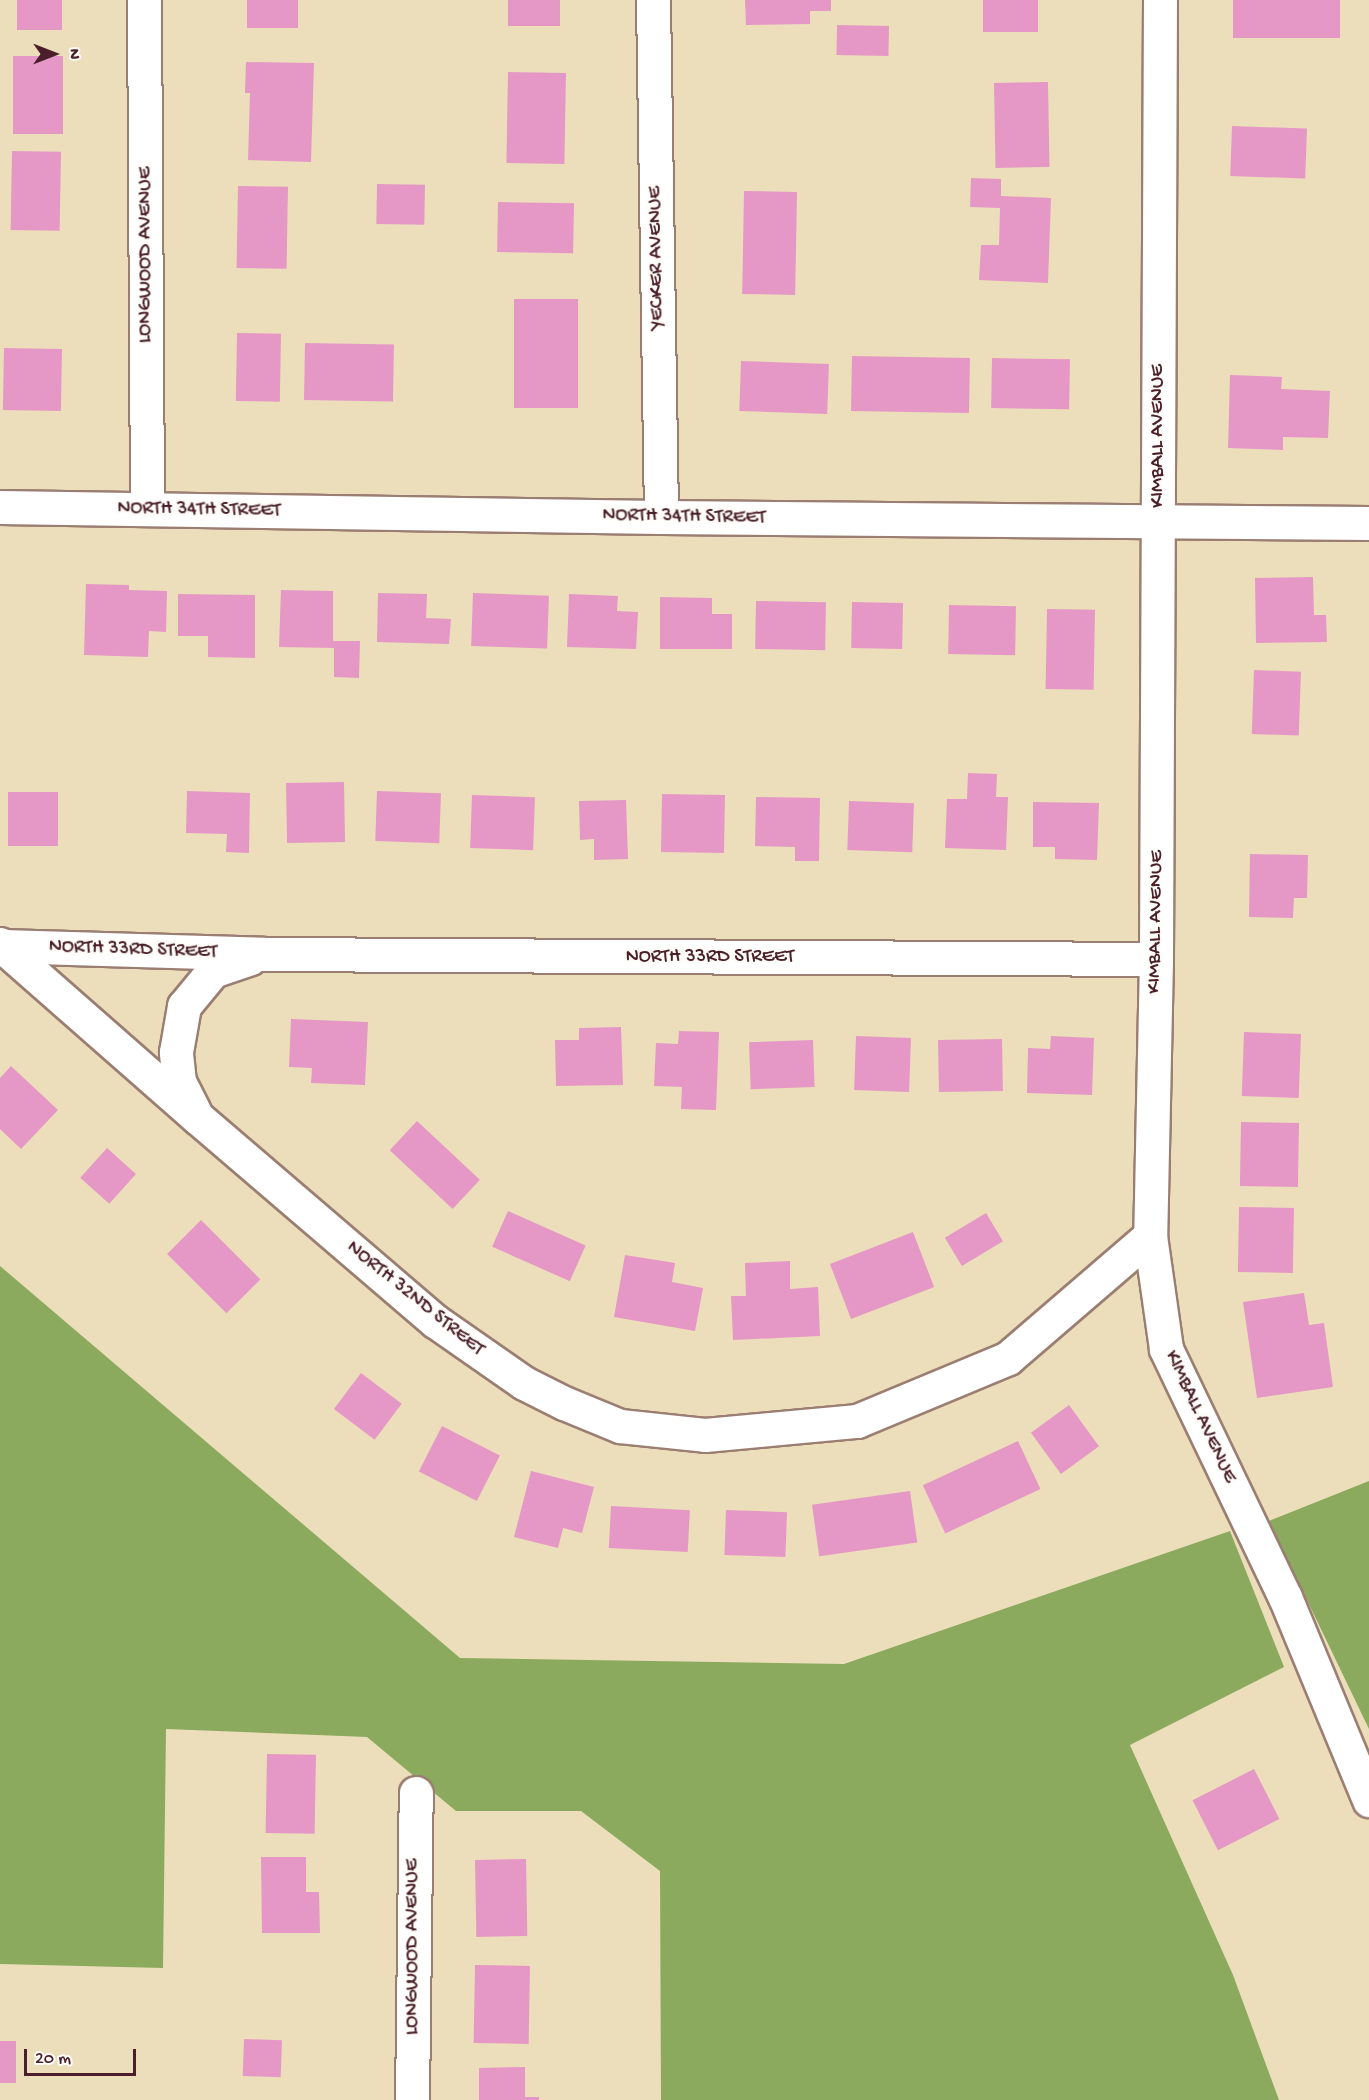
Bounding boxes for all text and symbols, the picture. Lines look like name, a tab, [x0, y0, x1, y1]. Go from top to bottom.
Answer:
north arrow	[24, 24, 84, 84]
text: N	[63, 49, 82, 59]
street label: LONGWOOD AVENUE	[134, 167, 158, 343]
street label: YECKER AVENUE	[644, 186, 670, 330]
street label: KIMBALL AVENUE	[1146, 364, 1170, 508]
street label: NORTH 34TH STREET	[117, 497, 281, 523]
street label: NORTH 34TH STREET	[602, 504, 766, 530]
street label: KIMBALL AVENUE	[1143, 850, 1169, 994]
street label: NORTH 33RD STREET	[48, 935, 218, 965]
street label: NORTH 33RD STREET	[626, 945, 794, 969]
street label: NORTH 32ND STREET	[341, 1236, 489, 1362]
street label: KIMBALL AVENUE	[1159, 1347, 1241, 1487]
street label: LONGWOOD AVENUE	[401, 1859, 425, 2035]
scale bar	[27, 2037, 140, 2075]
text: 20 m	[35, 2049, 71, 2070]

